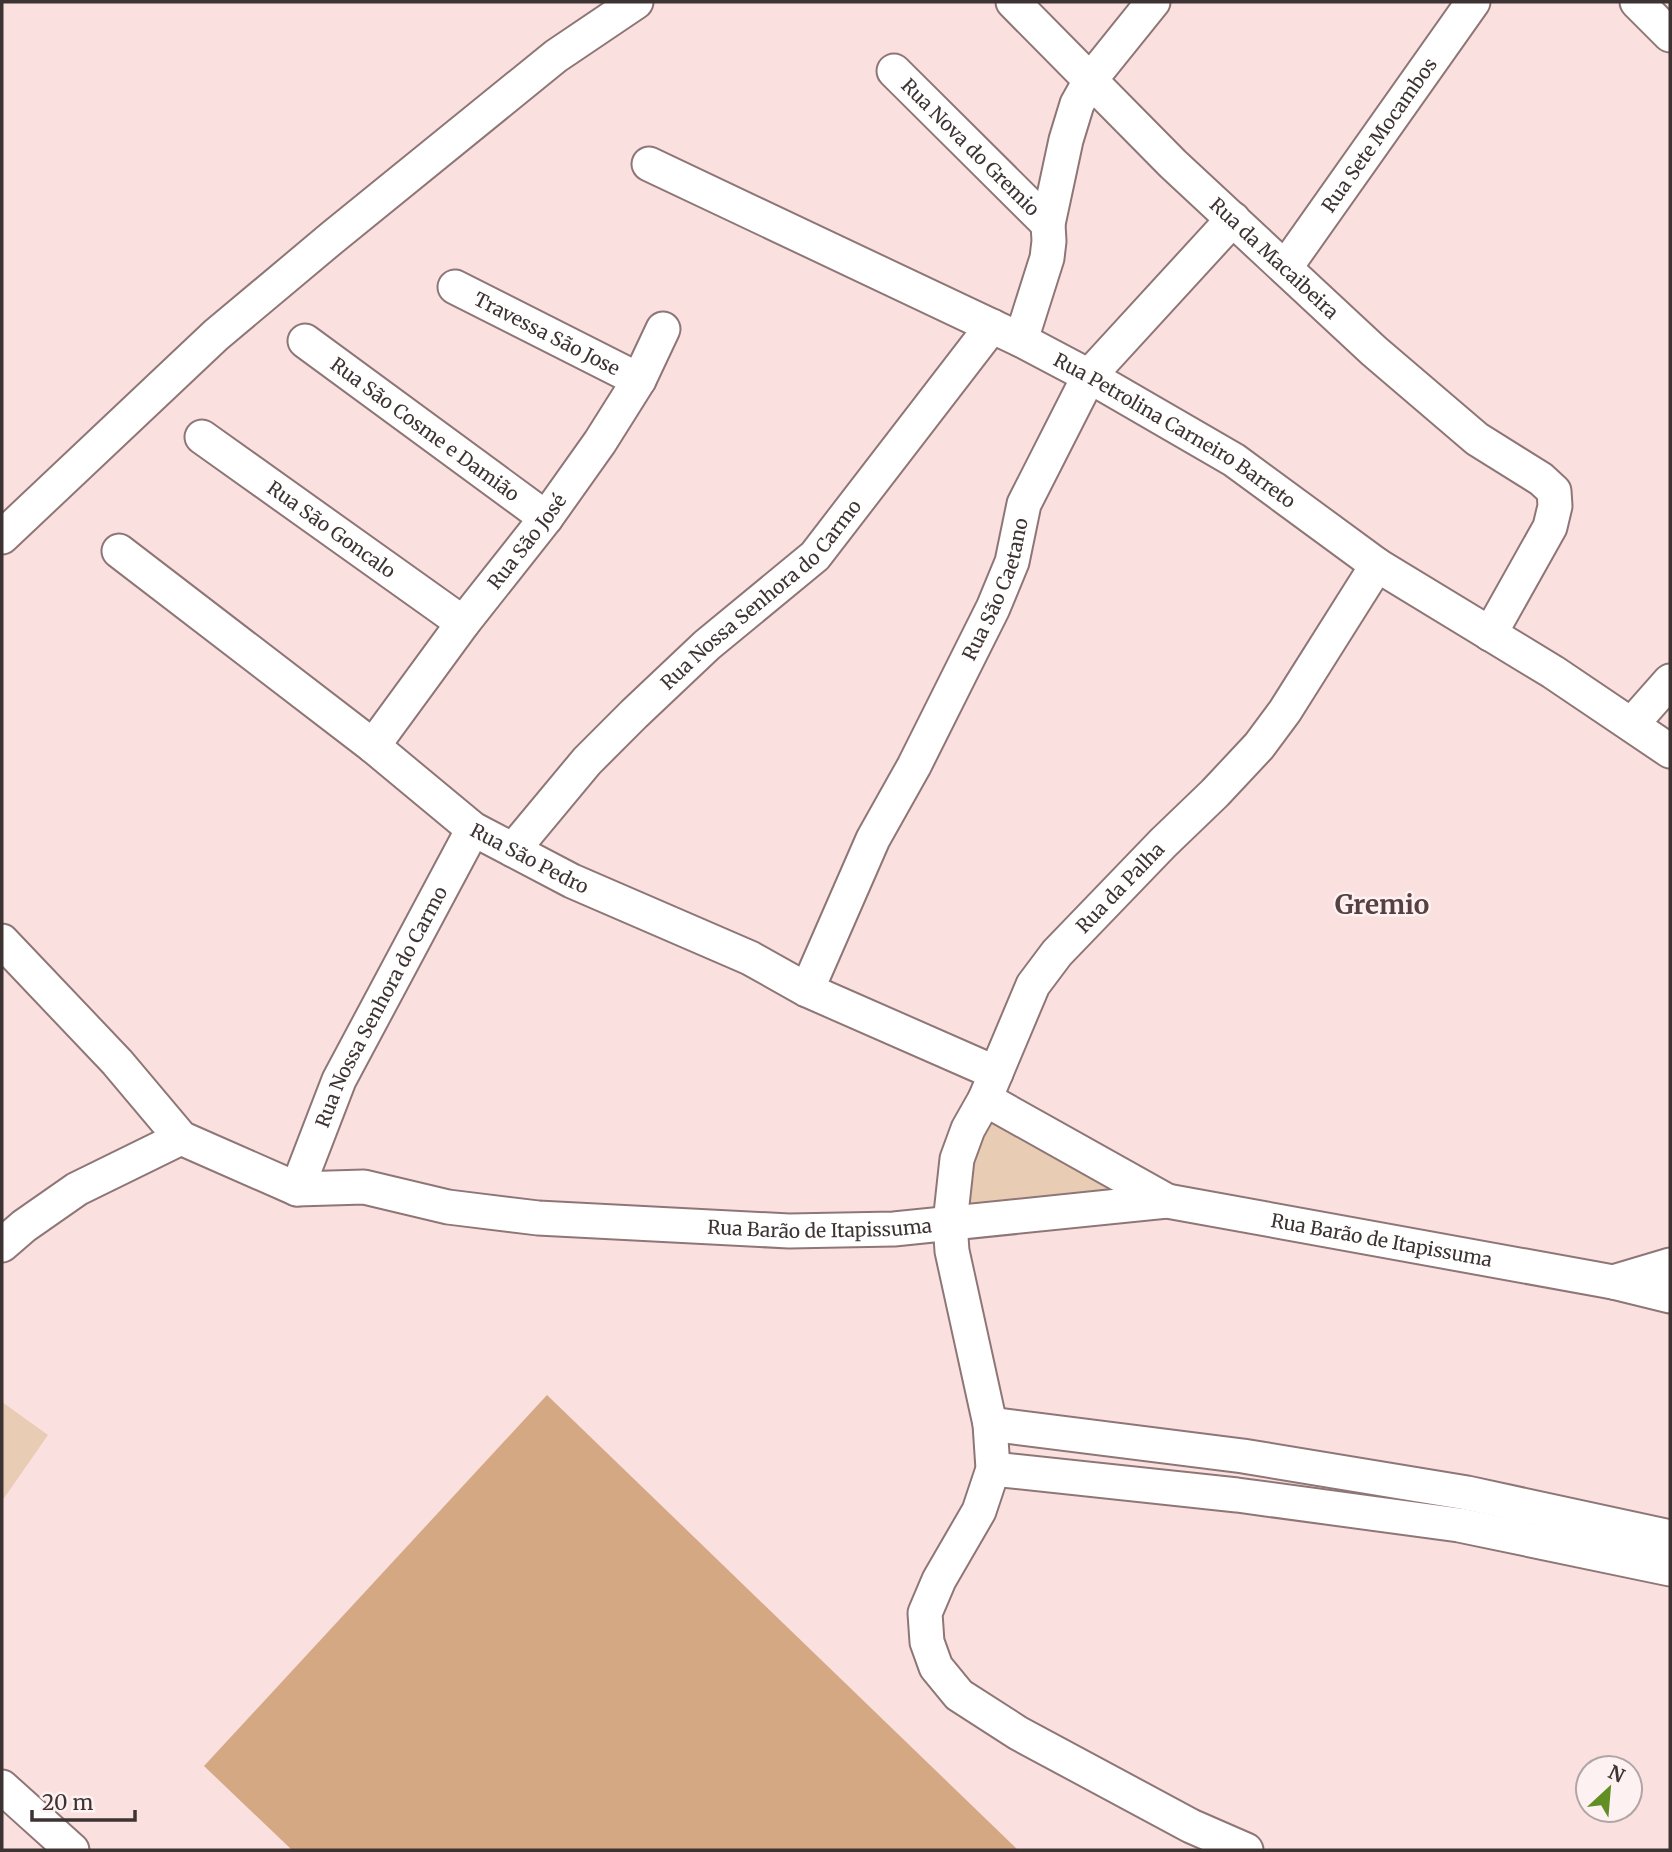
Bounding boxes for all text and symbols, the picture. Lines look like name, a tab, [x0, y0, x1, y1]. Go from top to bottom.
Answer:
street label: Rua Sete Mocambos	[1316, 53, 1442, 217]
street label: Rua Nova do Gremio	[896, 73, 1045, 221]
street label: Rua da Macaibeira	[1205, 192, 1344, 324]
street label: Travessa São Jose	[470, 287, 624, 380]
street label: Rua Petrolina Carneiro Barreto	[1050, 348, 1300, 513]
street label: Rua São Cosme e Damião	[326, 352, 524, 506]
street label: Rua São Goncalo	[263, 475, 400, 583]
street label: Rua São José	[482, 489, 571, 594]
street label: Rua Nossa Senhora do Carmo	[655, 495, 866, 695]
street label: Rua São Caetano	[957, 516, 1033, 664]
street label: Rua São Pedro	[466, 818, 592, 899]
street label: Rua da Palha	[1071, 837, 1169, 938]
street label: Rua Nossa Senhora do Carmo	[310, 882, 452, 1131]
district label: Gremio	[1335, 888, 1429, 921]
street label: Rua Barão de Itapissuma	[1269, 1208, 1494, 1272]
street label: Rua Barão de Itapissuma	[707, 1213, 933, 1243]
north arrow	[1574, 1754, 1644, 1824]
text: N	[1604, 1760, 1628, 1788]
scale bar	[32, 1778, 135, 1822]
text: 20 m	[42, 1789, 94, 1816]

